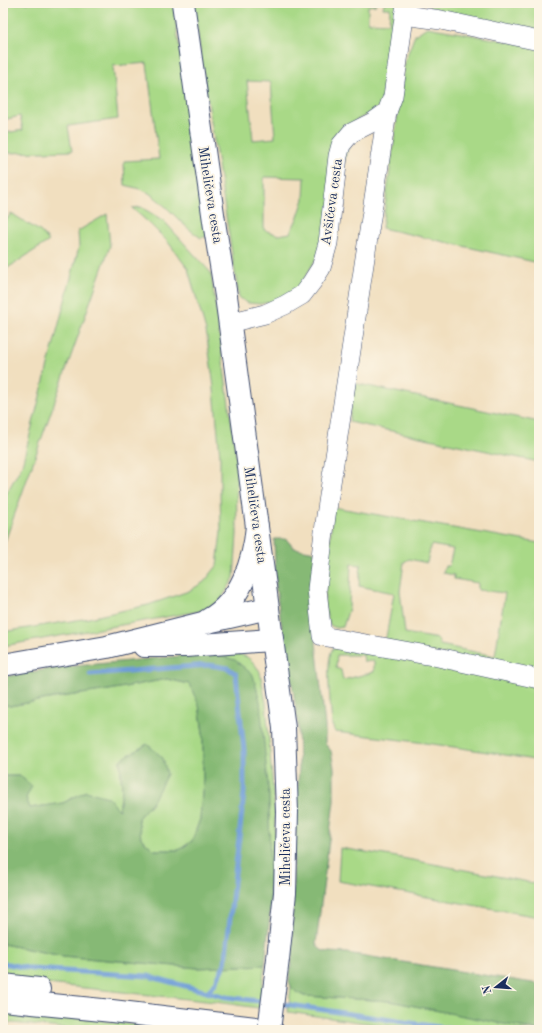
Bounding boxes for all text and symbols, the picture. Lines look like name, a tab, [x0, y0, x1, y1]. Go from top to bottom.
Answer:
street label: Miheličeva cesta	[195, 146, 225, 245]
street label: Avšičeva cesta	[319, 157, 345, 246]
street label: Miheličeva cesta	[241, 466, 269, 565]
street label: Miheličeva cesta	[279, 788, 293, 886]
north arrow	[476, 967, 516, 1007]
text: N	[481, 983, 494, 995]

